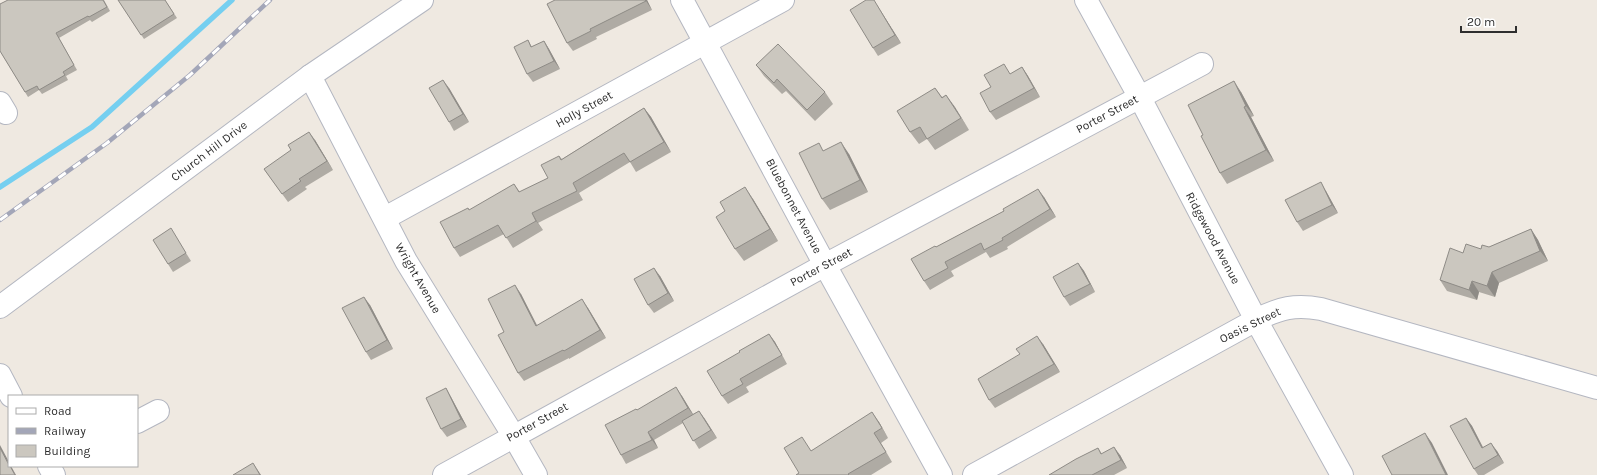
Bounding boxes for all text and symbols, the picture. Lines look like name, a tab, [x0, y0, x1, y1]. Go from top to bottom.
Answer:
scale bar	[1461, 8, 1516, 34]
text: 20 m	[1467, 15, 1495, 29]
street label: Holly Street	[553, 87, 615, 130]
street label: Porter Street	[1074, 92, 1141, 136]
street label: Church Hill Drive	[168, 118, 250, 184]
street label: Bluebonnet Avenue	[763, 156, 825, 256]
street label: Ridgewood Avenue	[1183, 190, 1243, 286]
street label: Wright Avenue	[392, 240, 444, 316]
street label: Porter Street	[788, 245, 855, 289]
street label: Oasis Street	[1217, 304, 1283, 346]
legend	[8, 395, 138, 467]
street label: Porter Street	[504, 399, 571, 445]
text: Road	[44, 404, 72, 418]
text: Railway	[44, 424, 86, 438]
text: Building	[44, 444, 91, 458]

